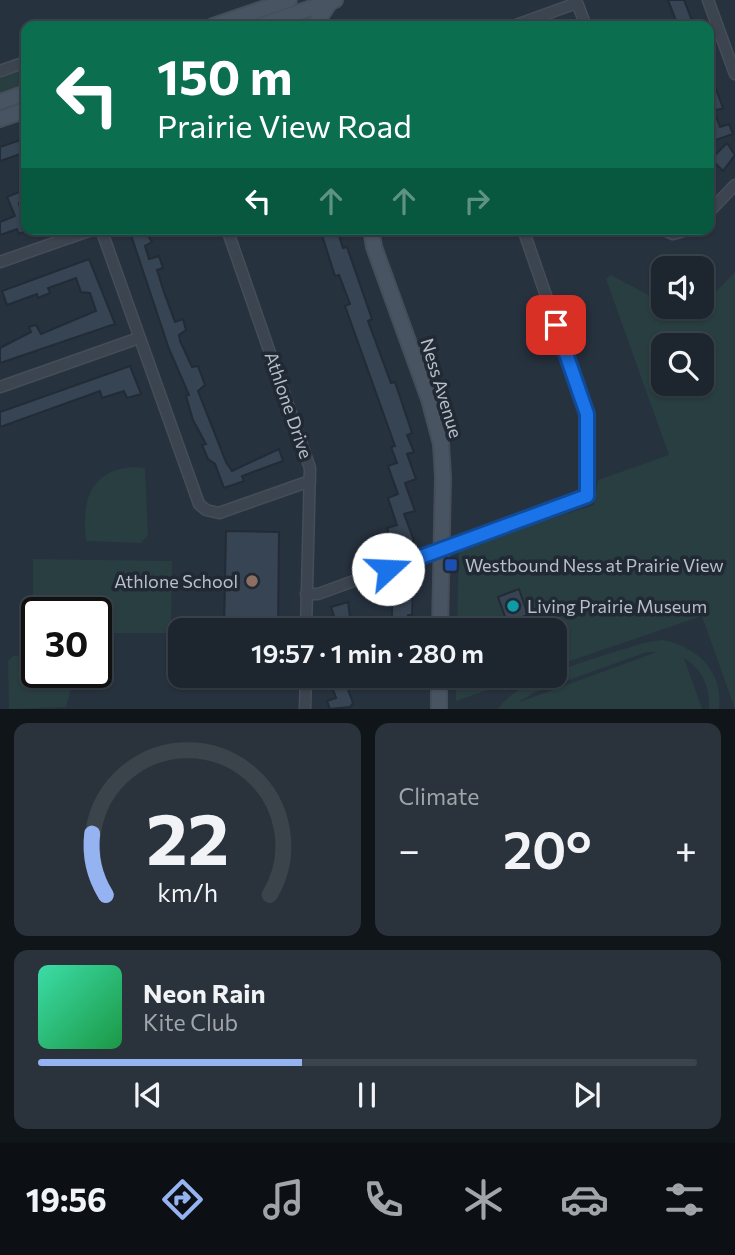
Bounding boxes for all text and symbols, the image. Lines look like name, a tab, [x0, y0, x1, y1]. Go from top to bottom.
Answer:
text: 150 m	[157, 45, 292, 105]
icon: left	[42, 49, 133, 140]
text: Prairie View Road	[157, 105, 412, 145]
icon: left	[239, 182, 277, 220]
icon: ahead	[312, 182, 350, 220]
icon: ahead	[385, 182, 423, 220]
icon: right	[458, 182, 496, 220]
map controls	[651, 256, 714, 396]
button: sound	[651, 256, 714, 319]
pin	[526, 295, 586, 355]
icon: arrive	[537, 306, 575, 344]
button: search	[651, 333, 714, 396]
street label: Ness Avenue	[416, 336, 468, 440]
street label: Athlone Drive	[260, 349, 318, 461]
position arrow	[351, 532, 425, 606]
place label: Westbound Ness at Prairie View	[465, 554, 724, 576]
marker: Westbound Ness at Prairie View	[443, 557, 459, 573]
place label: Athlone School	[114, 570, 238, 592]
marker: Athlone School	[244, 573, 260, 589]
place label: Living Prairie Museum	[527, 595, 707, 617]
speed limit sign: 30	[21, 597, 112, 688]
marker: Living Prairie Museum	[505, 598, 521, 614]
text: 19:57 · 1 min · 280 m	[251, 637, 484, 668]
text: Climate	[399, 782, 480, 810]
text: 22	[146, 792, 229, 881]
text: 20°	[503, 816, 592, 880]
text: −	[399, 825, 420, 872]
text: +	[675, 825, 697, 872]
text: km/h	[157, 877, 218, 907]
text: Neon Rain	[143, 977, 266, 1008]
text: Kite Club	[143, 1008, 238, 1036]
icon: previous	[129, 1076, 167, 1114]
icon: pause	[348, 1076, 386, 1114]
icon: next	[568, 1076, 606, 1114]
icon: directions	[158, 1175, 207, 1224]
icon: music	[259, 1175, 308, 1224]
icon: phone	[359, 1175, 408, 1224]
icon: climate	[459, 1175, 508, 1224]
icon: car	[560, 1175, 609, 1224]
icon: filters	[660, 1175, 709, 1224]
text: 19:56	[26, 1179, 107, 1219]

